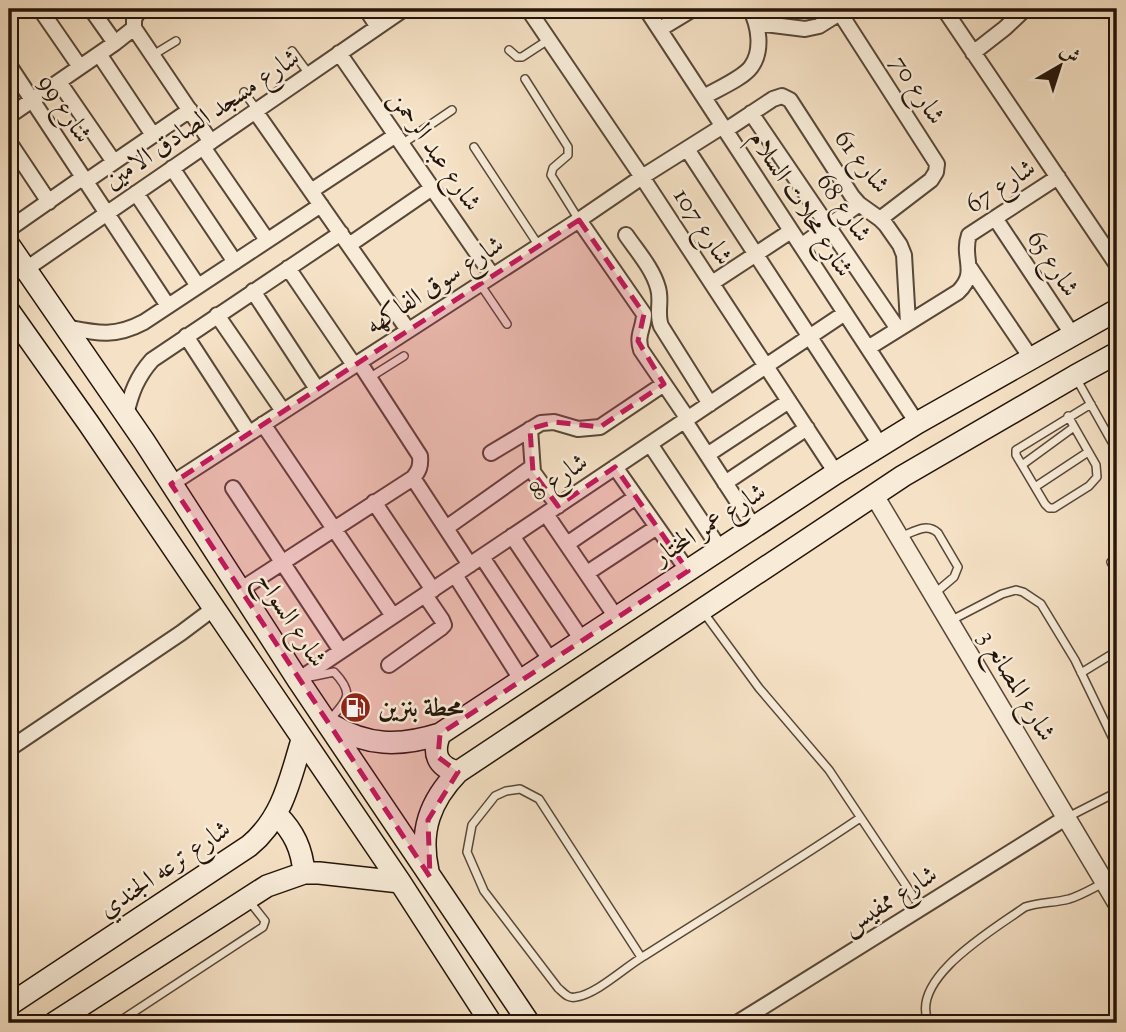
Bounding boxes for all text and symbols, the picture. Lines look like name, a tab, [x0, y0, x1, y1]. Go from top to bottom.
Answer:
north arrow	[1024, 32, 1094, 102]
text: ش	[1053, 38, 1085, 71]
street label: شارع مسجد الصادق الامين	[97, 41, 308, 200]
street label: شارع 70	[880, 48, 953, 133]
street label: شارع 99	[27, 67, 100, 152]
street label: شارع عبد الرحمن	[378, 83, 490, 220]
street label: شارع 61	[823, 123, 898, 203]
street label: شارع محلات السلام	[737, 124, 861, 286]
street label: شارع 67	[959, 151, 1044, 224]
street label: شارع 68	[805, 166, 880, 251]
street label: شارع 107	[662, 181, 741, 274]
street label: شارع 65	[1016, 224, 1087, 305]
street label: شارع سوق الفاكهه	[359, 227, 513, 346]
street label: شارع 8	[523, 445, 597, 512]
street label: شارع عمر المختار	[644, 475, 775, 578]
street label: شارع السواح	[243, 565, 335, 677]
street label: شارع المصانع 3	[965, 624, 1064, 751]
fuel station icon: محطة بنزين	[338, 690, 372, 724]
place label: محطة بنزين	[378, 691, 465, 728]
street label: شارع ترعه الجندي	[92, 812, 240, 929]
street label: شارع ممفيس	[835, 857, 946, 946]

